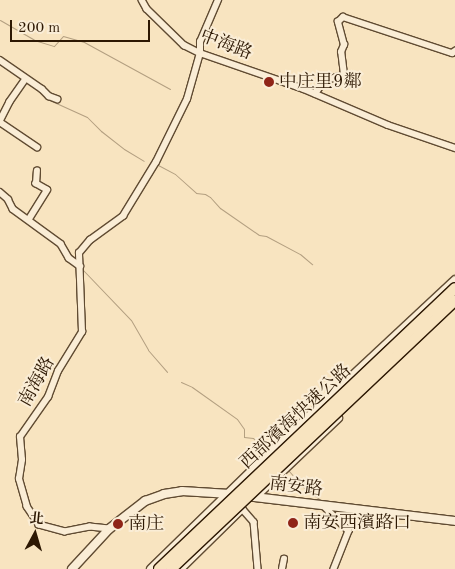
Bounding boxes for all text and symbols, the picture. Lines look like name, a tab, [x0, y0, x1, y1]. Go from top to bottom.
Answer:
scale bar	[12, 10, 152, 42]
text: 200 m	[18, 21, 60, 36]
street label: 中海路	[197, 25, 255, 65]
place label: 中庄里9鄰	[279, 71, 361, 93]
marker: 中庄里9鄰	[263, 76, 275, 88]
street label: 南海路	[14, 353, 60, 411]
street label: 西部濱海快速公路	[236, 360, 356, 474]
street label: 南安路	[268, 473, 324, 501]
north arrow	[10, 509, 60, 559]
text: 北	[29, 511, 44, 527]
place label: 南安西濱路口	[303, 512, 411, 534]
place label: 南庄	[128, 513, 164, 535]
marker: 南安西濱路口	[287, 517, 299, 529]
marker: 南庄	[112, 518, 124, 530]

